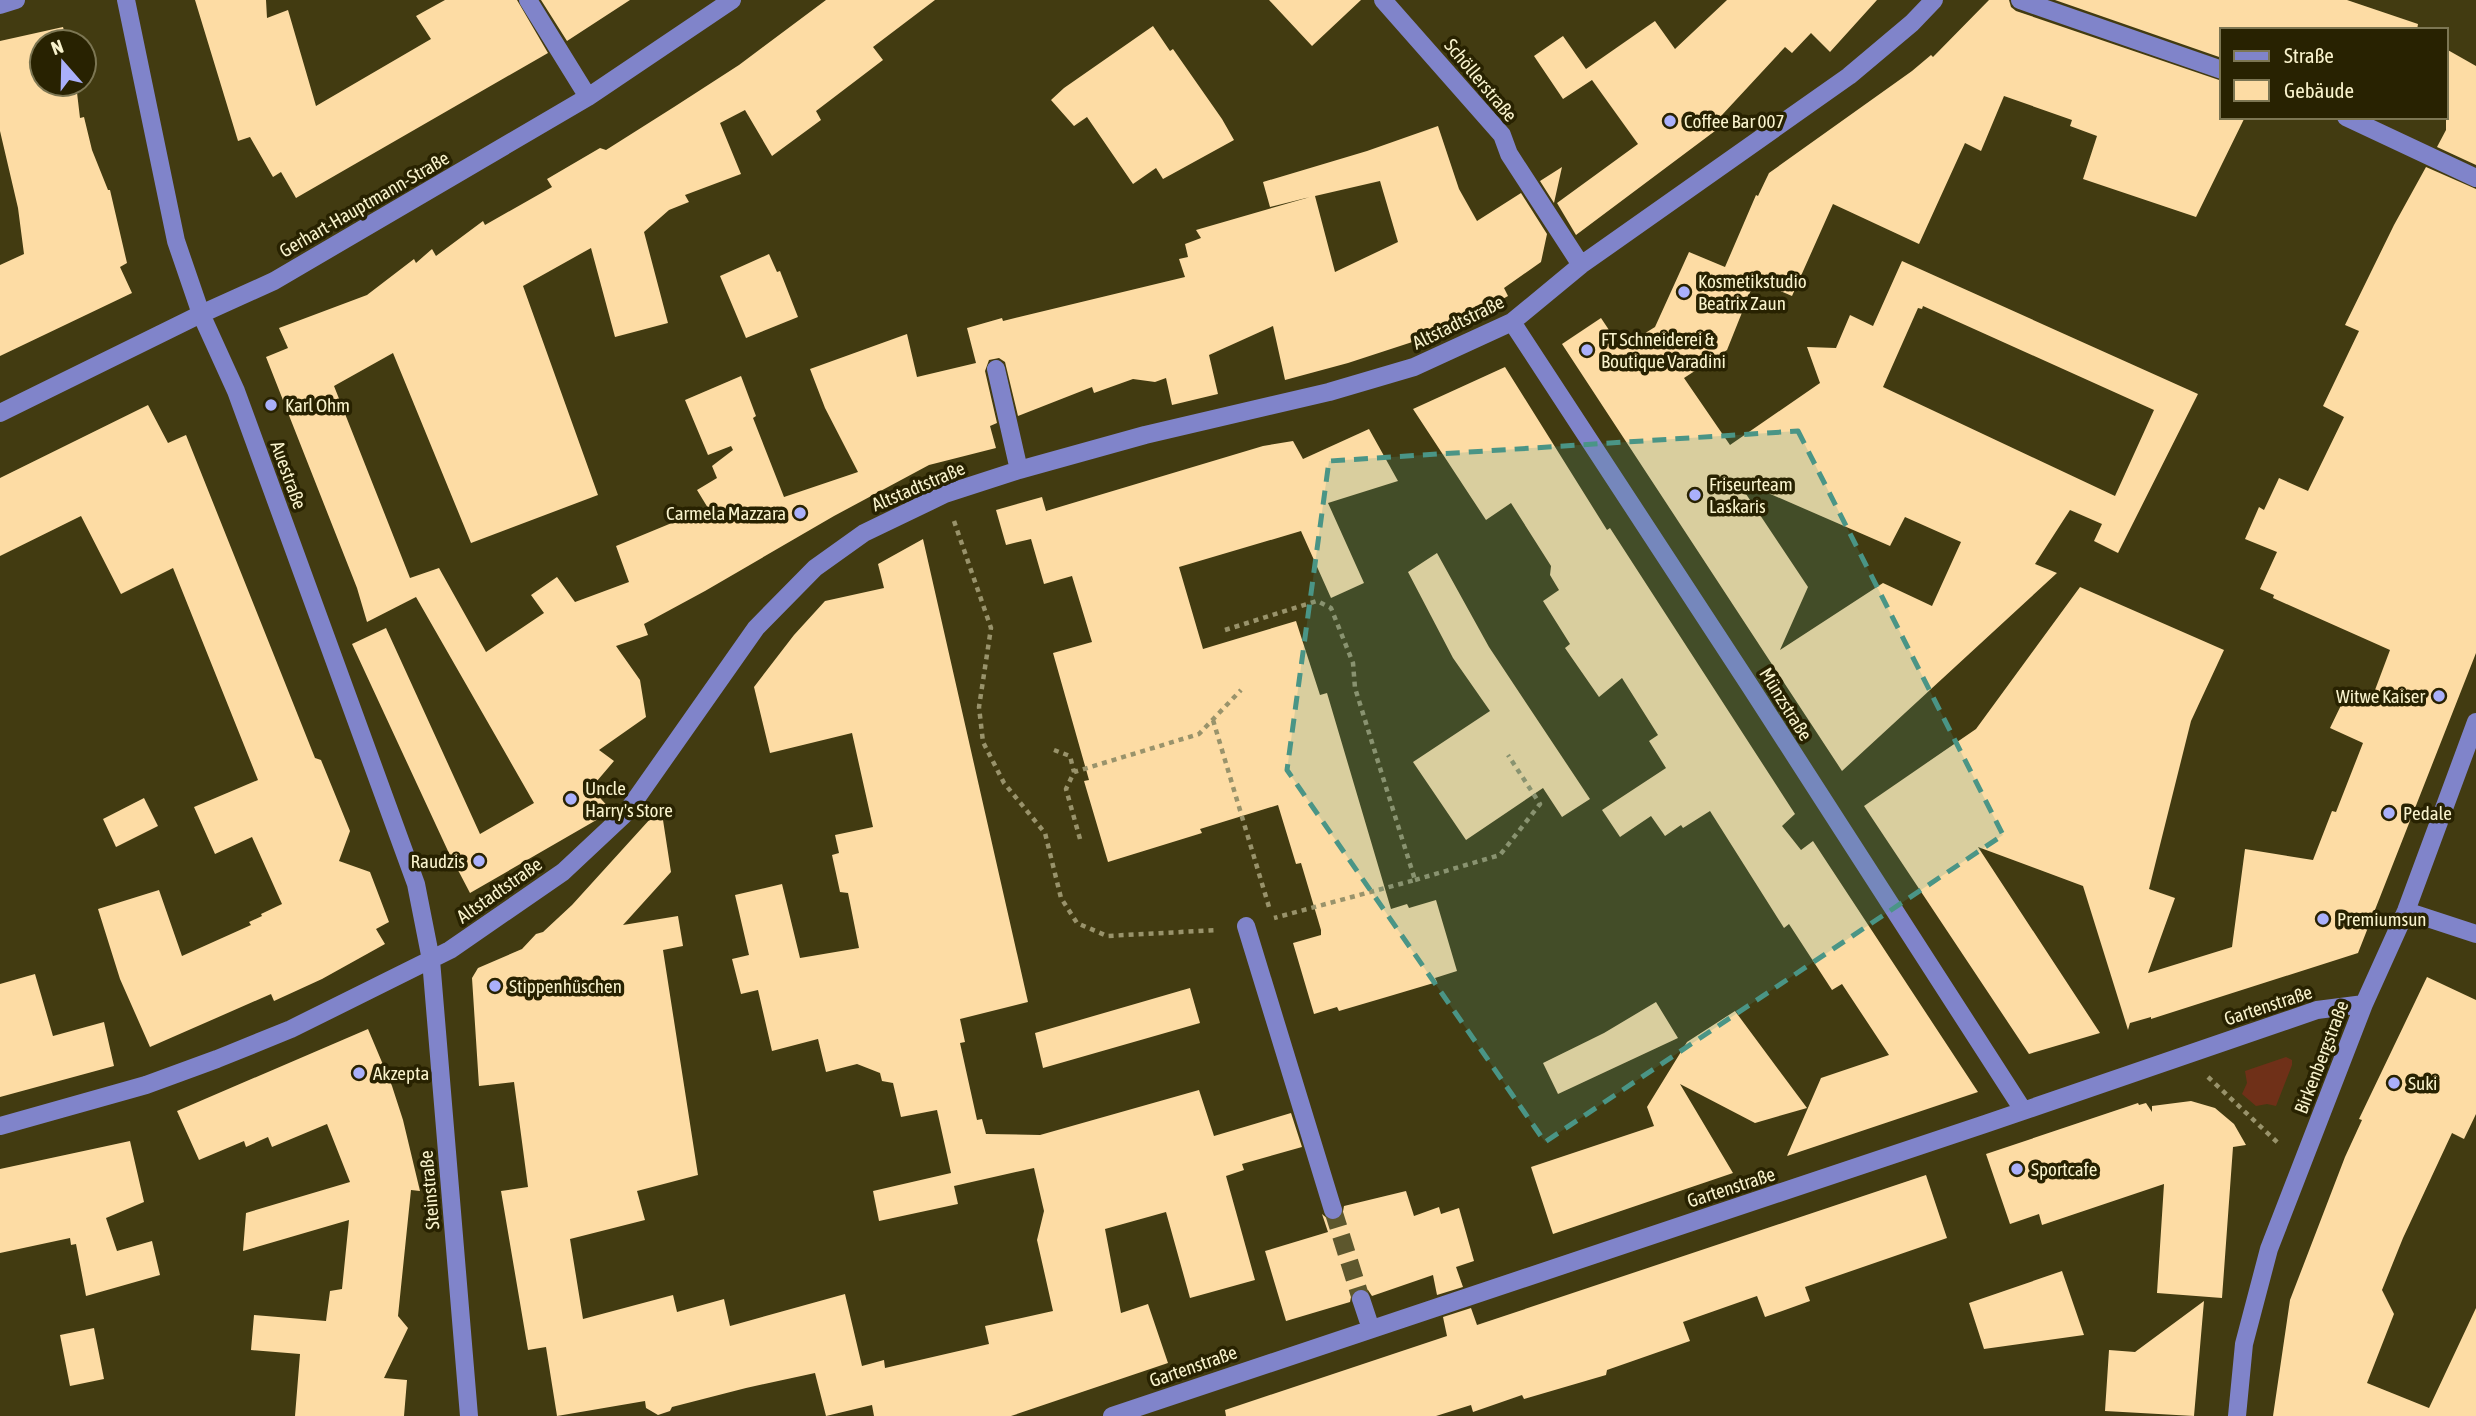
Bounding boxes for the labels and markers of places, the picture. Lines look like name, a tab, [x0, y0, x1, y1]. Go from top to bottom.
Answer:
place label: Coffee Bar 007	[1684, 110, 1784, 132]
marker: Coffee Bar 007	[1662, 113, 1678, 129]
place label: Kosmetikstudio Beatrix Zaun	[1698, 270, 1807, 314]
marker: Kosmetikstudio Beatrix Zaun	[1676, 284, 1692, 300]
place label: FT Schneiderei & Boutique Varadini	[1601, 328, 1726, 372]
marker: FT Schneiderei & Boutique Varadini	[1579, 342, 1595, 358]
place label: Karl Ohm	[285, 394, 350, 416]
marker: Karl Ohm	[263, 397, 279, 413]
place label: Friseurteam Laskaris	[1709, 473, 1793, 517]
marker: Friseurteam Laskaris	[1687, 487, 1703, 503]
place label: Carmela Mazzara	[666, 502, 786, 524]
marker: Carmela Mazzara	[792, 505, 808, 521]
place label: Witwe Kaiser	[2336, 685, 2425, 707]
marker: Witwe Kaiser	[2431, 688, 2447, 704]
place label: Uncle Harry's Store	[585, 777, 673, 821]
marker: Uncle Harry's Store	[563, 791, 579, 807]
place label: Pedale	[2403, 802, 2452, 824]
marker: Pedale	[2381, 805, 2397, 821]
place label: Raudzis	[411, 850, 465, 872]
marker: Raudzis	[471, 853, 487, 869]
place label: Premiumsun	[2337, 908, 2427, 930]
marker: Premiumsun	[2315, 911, 2331, 927]
place label: Stippenhüschen	[509, 975, 622, 997]
marker: Stippenhüschen	[487, 978, 503, 994]
place label: Akzepta	[373, 1062, 429, 1084]
marker: Akzepta	[351, 1065, 367, 1081]
place label: Suki	[2408, 1072, 2437, 1094]
marker: Suki	[2386, 1075, 2402, 1091]
place label: Sportcafe	[2031, 1158, 2097, 1180]
marker: Sportcafe	[2009, 1161, 2025, 1177]

